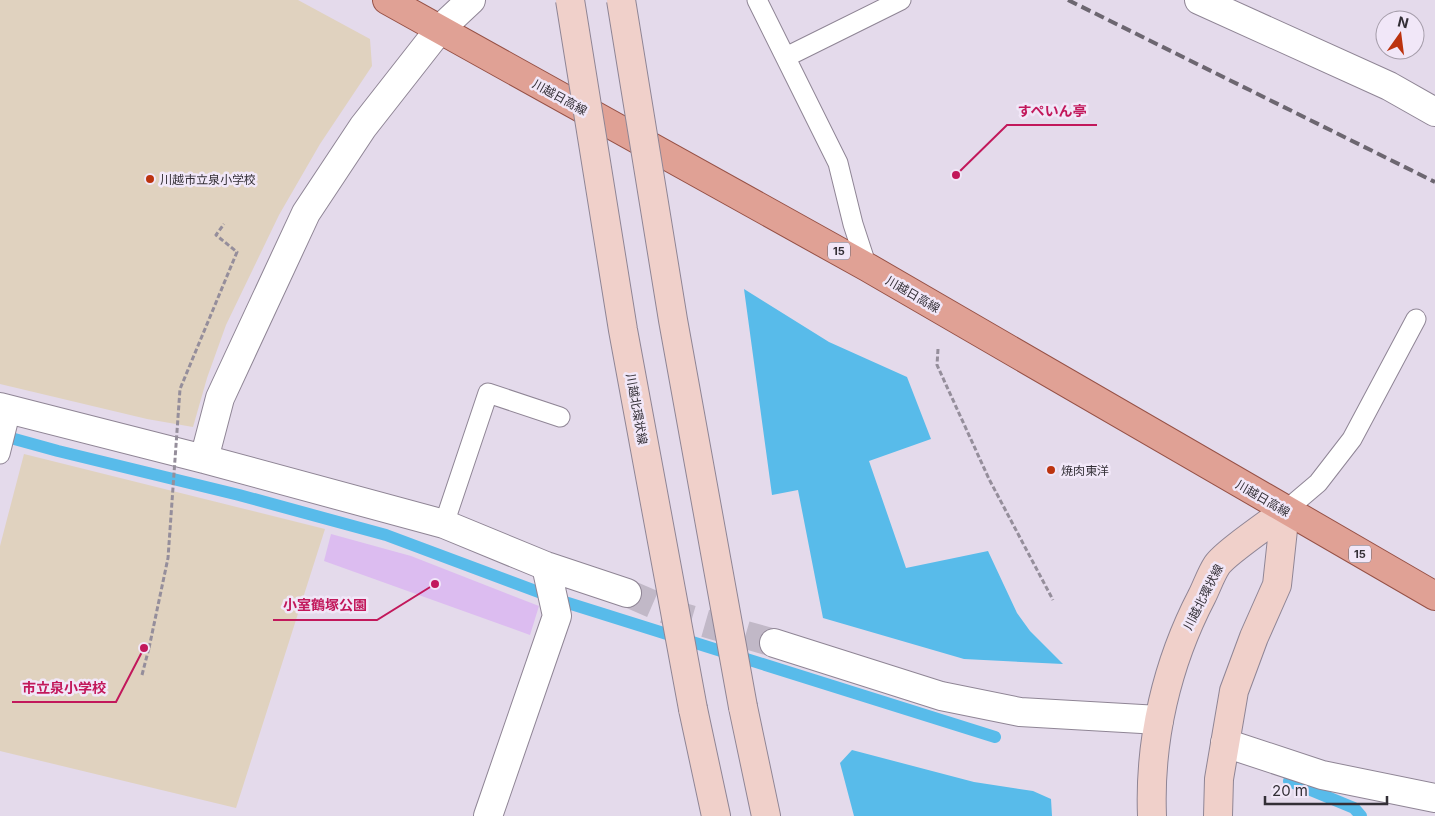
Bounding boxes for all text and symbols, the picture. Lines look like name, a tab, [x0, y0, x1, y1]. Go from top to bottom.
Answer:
north arrow	[1375, 10, 1425, 60]
text: N	[1396, 12, 1410, 31]
street label: 川越日高線	[530, 76, 590, 118]
callout: すぺいん亭	[1007, 96, 1097, 125]
text: すぺいん亭	[1017, 102, 1087, 119]
place label: 川越市立泉小学校	[160, 172, 256, 187]
marker: 川越市立泉小学校	[144, 173, 156, 185]
road number: 15	[828, 242, 850, 260]
street label: 川越日高線	[883, 273, 943, 315]
street label: 川越北環状線	[623, 372, 651, 446]
place label: 焼肉東洋	[1061, 463, 1109, 478]
marker: 焼肉東洋	[1045, 464, 1057, 476]
street label: 川越日高線	[1233, 477, 1293, 519]
road number: 15	[1349, 546, 1371, 562]
street label: 川越北環状線	[1180, 562, 1226, 632]
callout: 小室鶴塚公園	[273, 591, 377, 620]
text: 小室鶴塚公園	[283, 596, 367, 613]
callout: 市立泉小学校	[12, 673, 116, 702]
text: 市立泉小学校	[22, 679, 106, 696]
scale bar	[1265, 774, 1388, 806]
text: 20 m	[1272, 781, 1308, 800]

